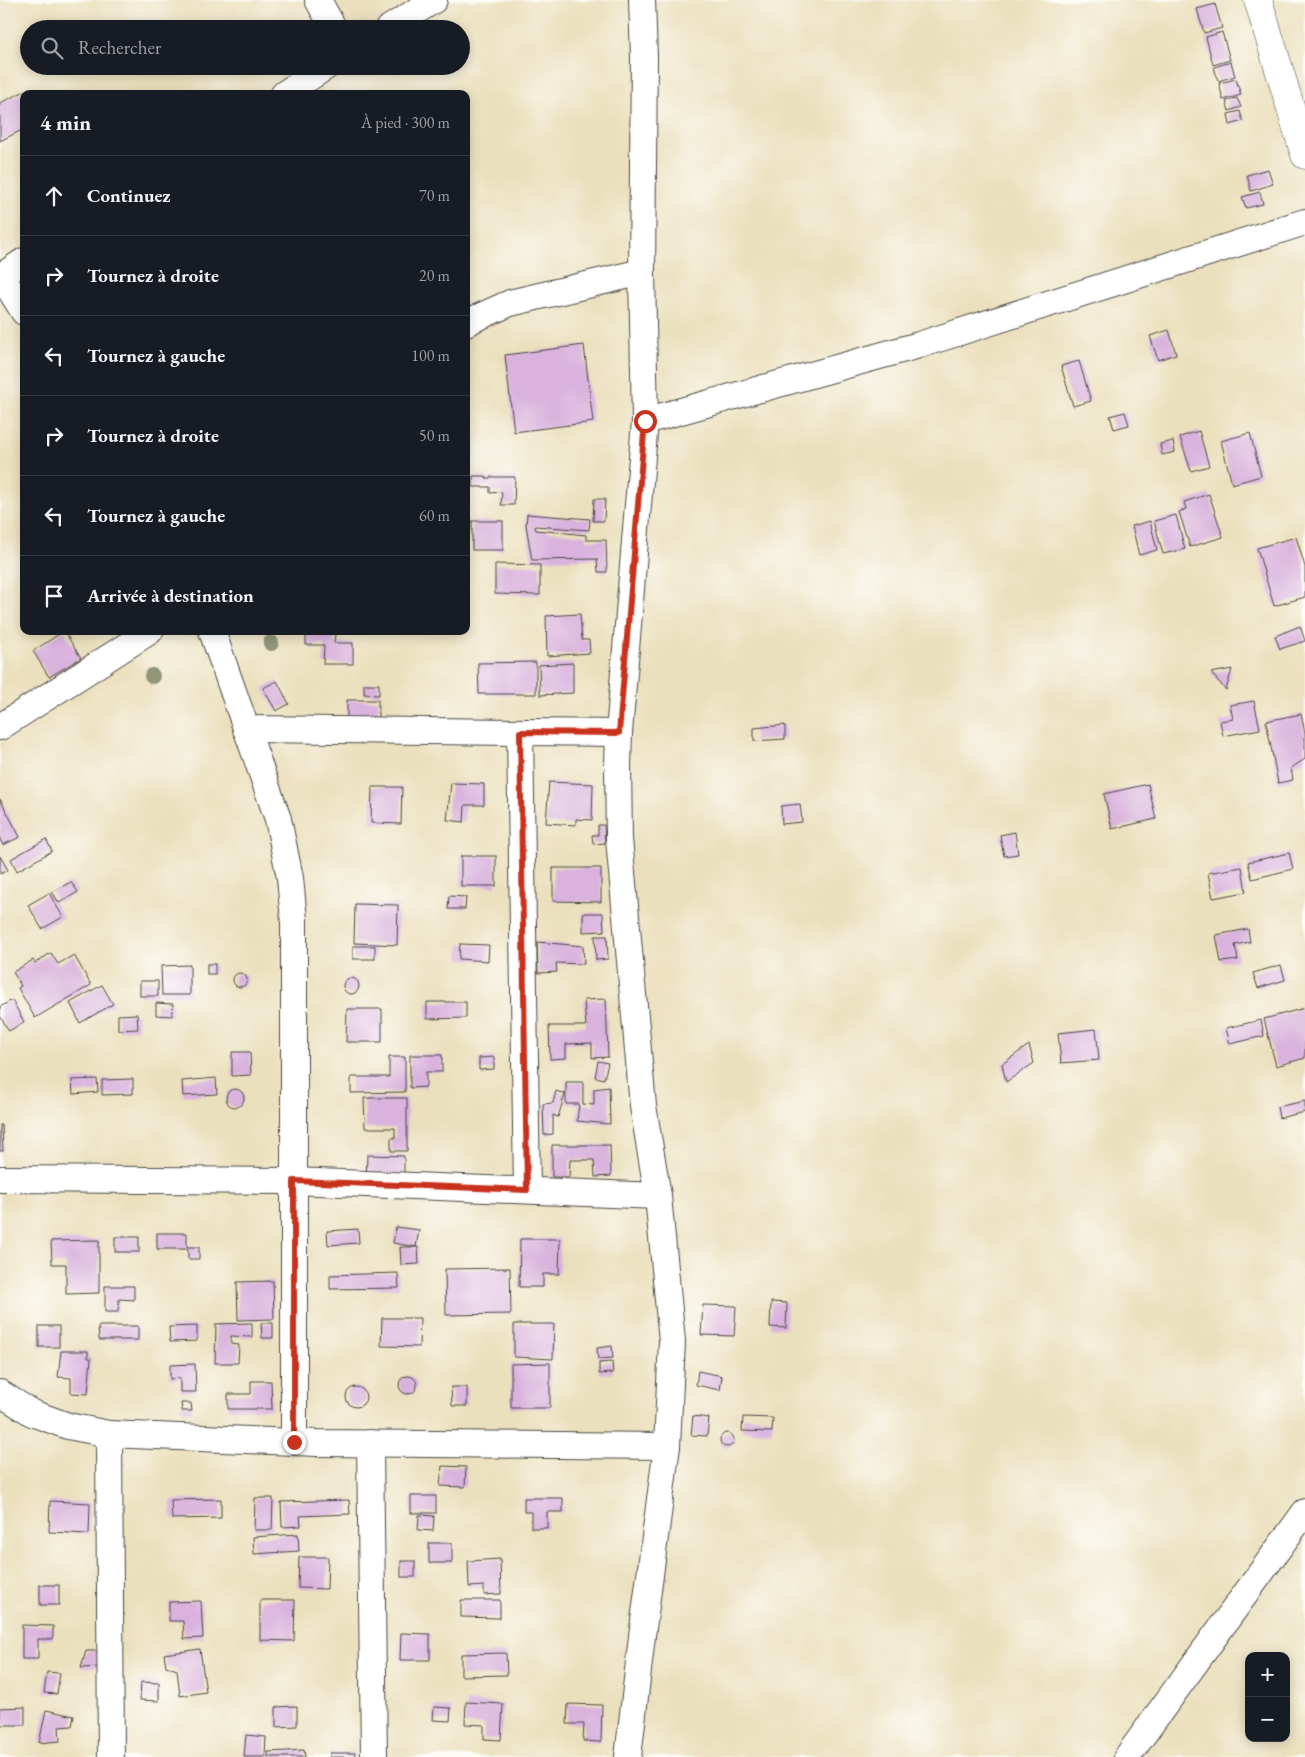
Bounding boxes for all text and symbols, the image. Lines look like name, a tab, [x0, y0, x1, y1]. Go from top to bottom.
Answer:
search box	[20, 20, 470, 75]
icon: search	[38, 34, 66, 62]
text: Rechercher	[78, 35, 161, 60]
text: 4 min	[40, 109, 91, 136]
text: À pied · 300 m	[361, 112, 450, 133]
icon: ahead	[40, 182, 68, 210]
text: Continuez	[87, 183, 171, 208]
text: 70 m	[419, 185, 450, 206]
icon: right	[40, 262, 68, 290]
text: Tournez à droite	[87, 263, 219, 288]
text: 20 m	[419, 265, 450, 286]
icon: left	[40, 342, 68, 370]
text: Tournez à gauche	[87, 343, 225, 368]
text: 100 m	[411, 345, 450, 366]
route start	[634, 410, 657, 433]
icon: right	[40, 422, 68, 450]
text: Tournez à droite	[87, 423, 219, 448]
text: 50 m	[419, 425, 450, 446]
icon: left	[40, 502, 68, 530]
text: Tournez à gauche	[87, 503, 225, 528]
text: 60 m	[419, 505, 450, 526]
icon: arrive	[40, 582, 68, 610]
text: Arrivée à destination	[87, 583, 254, 608]
route end	[283, 1431, 306, 1454]
map controls	[1245, 1652, 1290, 1742]
button: +	[1245, 1652, 1290, 1697]
button: −	[1245, 1697, 1290, 1742]

